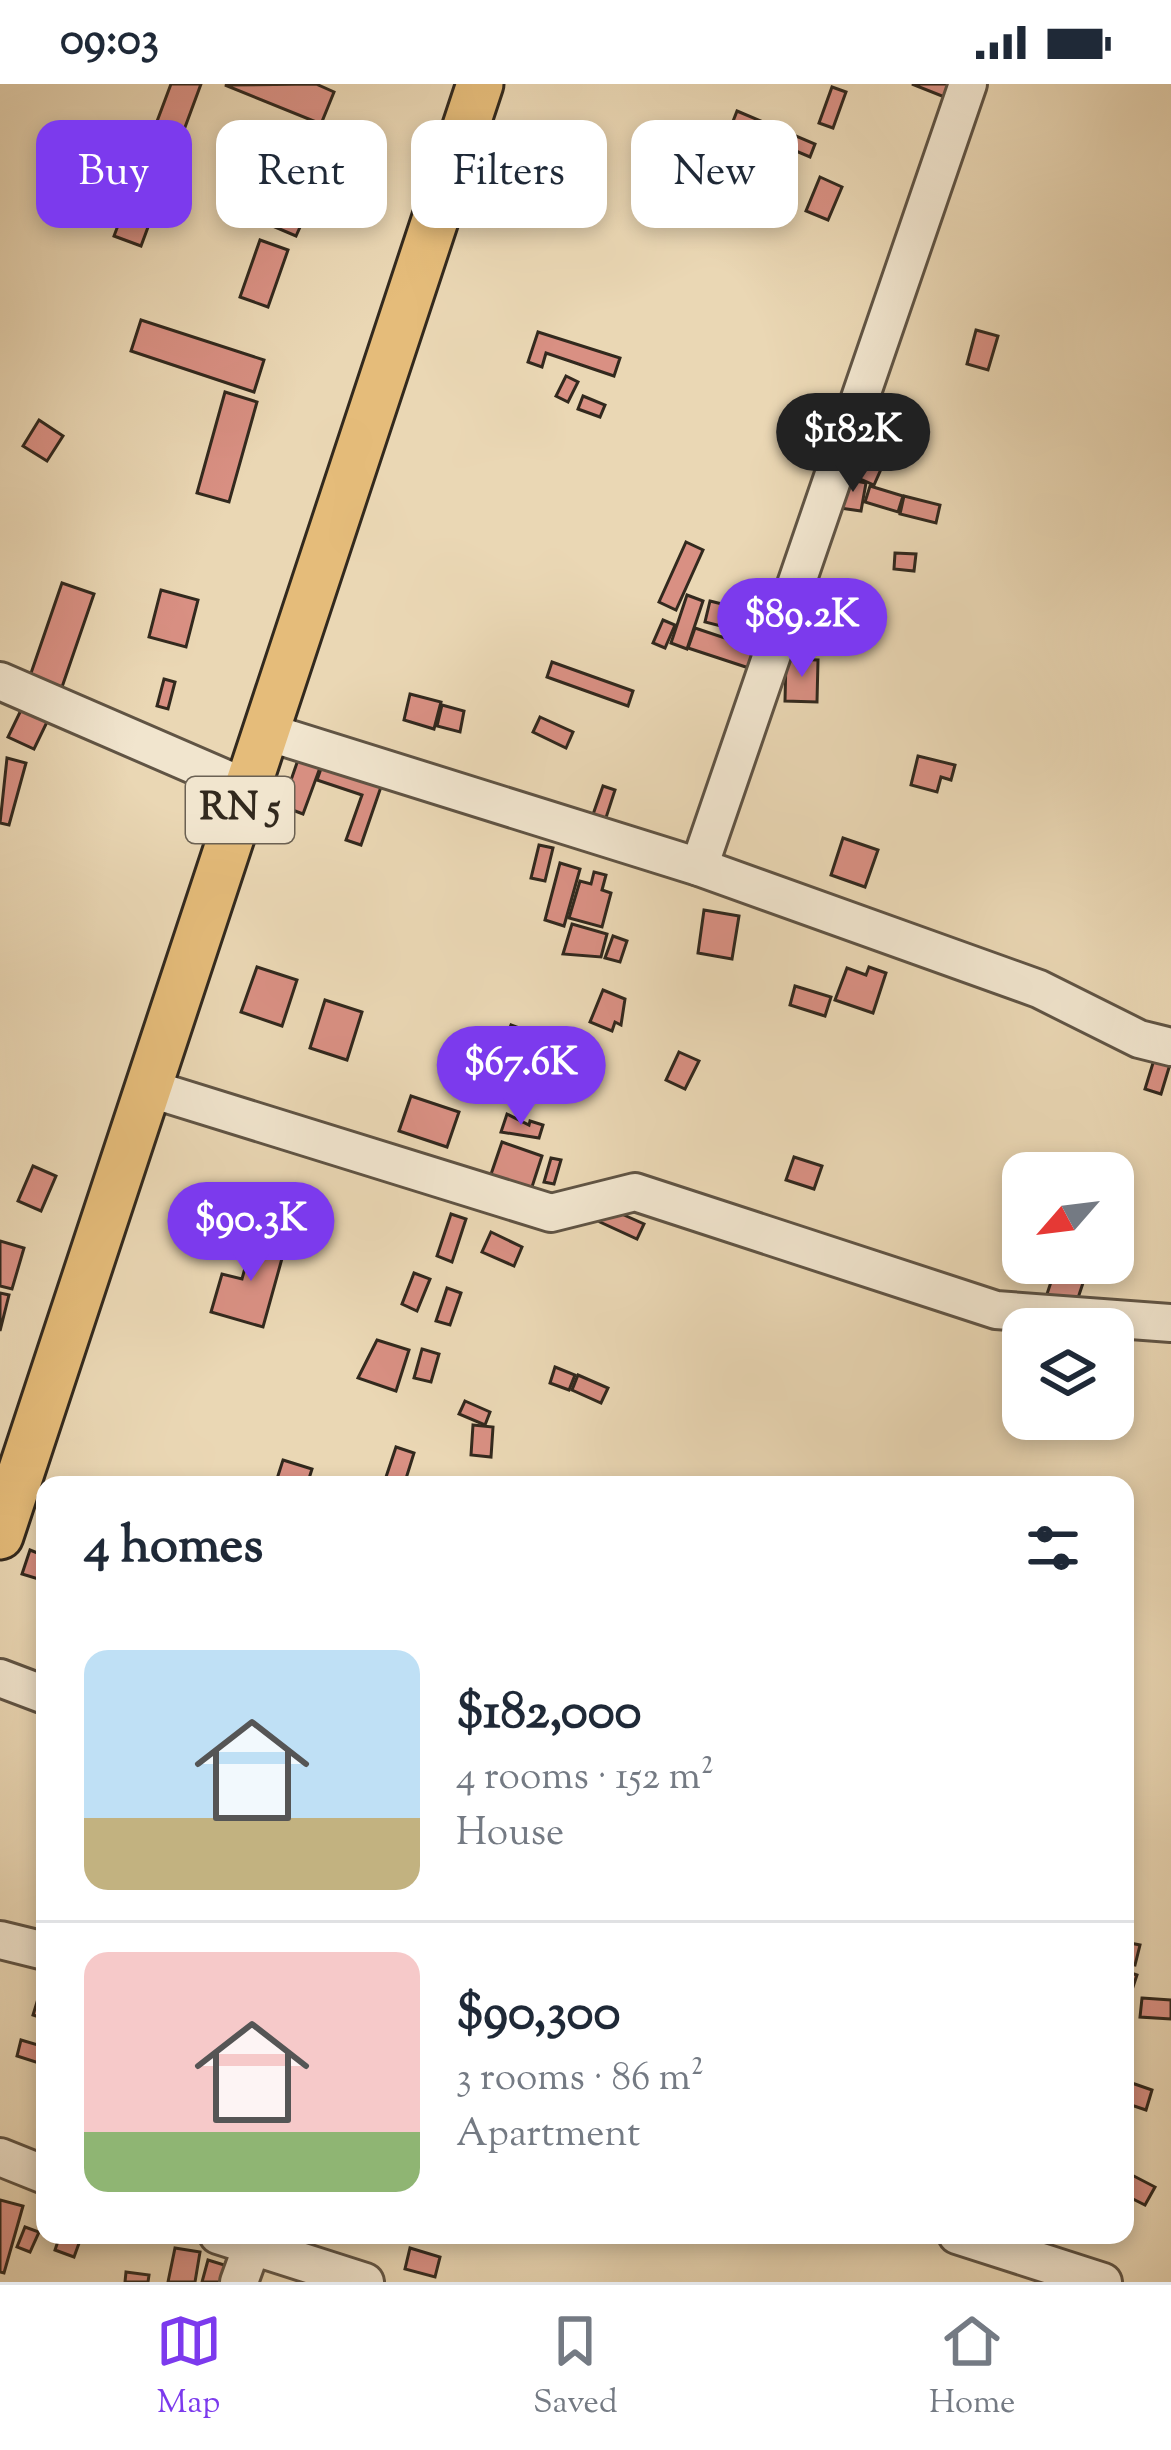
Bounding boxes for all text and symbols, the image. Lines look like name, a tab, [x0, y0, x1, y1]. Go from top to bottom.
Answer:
text: 09:03	[60, 10, 159, 75]
chip: Buy	[36, 120, 192, 228]
chip: Rent	[216, 120, 387, 228]
chip: Filters	[411, 120, 607, 228]
chip: New	[631, 120, 798, 228]
pin: $182K	[769, 393, 937, 495]
text: $182K	[803, 404, 903, 460]
pin: $89.2K	[704, 578, 900, 680]
text: $89.2K	[744, 589, 860, 645]
road number: RN 5	[186, 777, 294, 843]
pin: $67.6K	[423, 1026, 619, 1128]
text: $67.6K	[464, 1037, 578, 1093]
north arrow	[1002, 1152, 1134, 1284]
map controls	[1002, 1152, 1134, 1440]
pin: $90.3K	[153, 1182, 349, 1284]
text: $90.3K	[194, 1193, 308, 1249]
button: layers	[1002, 1308, 1134, 1440]
text: 4 homes	[84, 1512, 263, 1585]
icon: filters	[1020, 1515, 1086, 1581]
text: $182,000	[456, 1678, 642, 1751]
icon: home	[180, 1698, 324, 1842]
text: 4 rooms · 152 m²	[456, 1751, 714, 1807]
text: House	[456, 1807, 564, 1863]
text: $90,300	[456, 1979, 620, 2052]
icon: home	[180, 2000, 324, 2144]
text: 3 rooms · 86 m²	[456, 2052, 704, 2108]
text: Apartment	[456, 2108, 640, 2164]
tab: Map	[156, 2308, 222, 2428]
tab: Saved	[533, 2308, 618, 2428]
tab: Home	[929, 2308, 1015, 2428]

